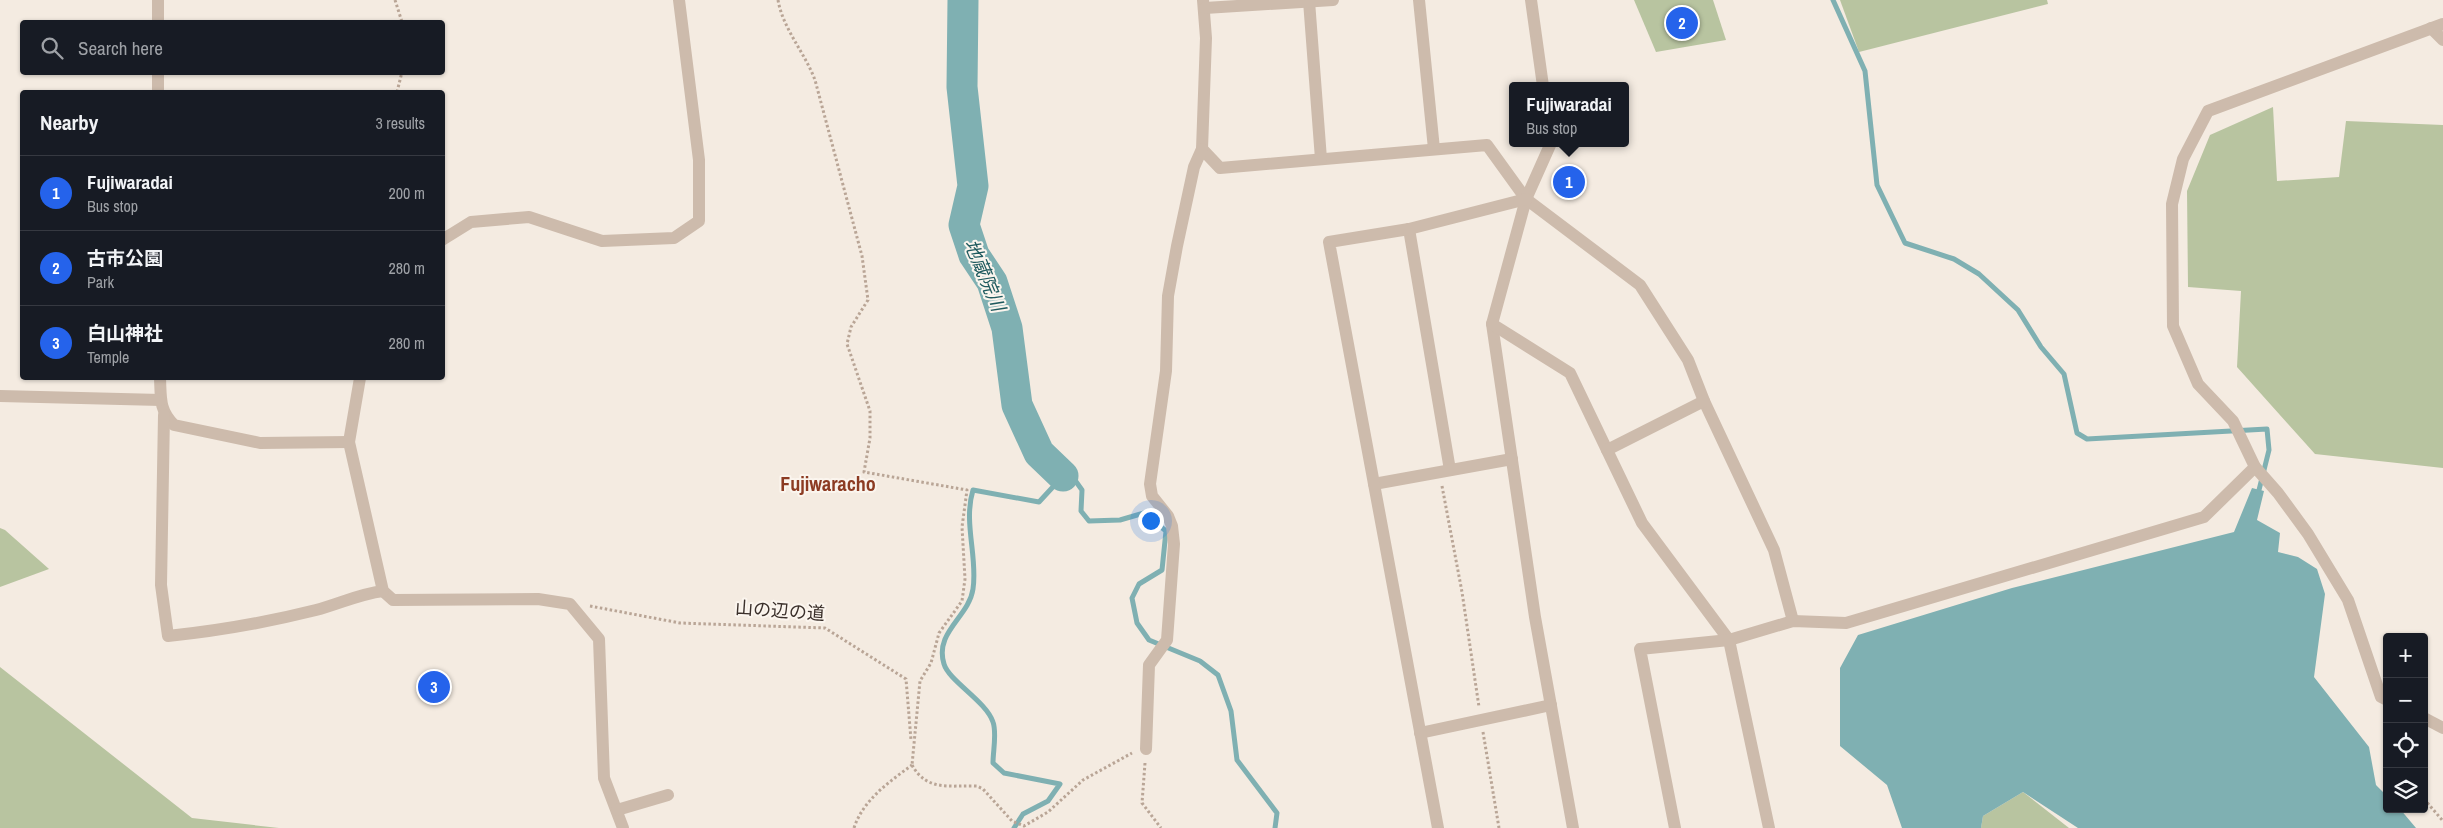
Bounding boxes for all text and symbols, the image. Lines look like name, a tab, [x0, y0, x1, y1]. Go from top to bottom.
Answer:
pin: 2	[1666, 4, 1698, 42]
search box	[20, 20, 445, 75]
icon: search	[38, 34, 66, 62]
text: Search here	[78, 35, 163, 61]
popup	[1509, 82, 1629, 147]
text: Fujiwaradai	[1526, 91, 1612, 117]
text: Nearby	[40, 108, 98, 137]
text: 3 results	[375, 112, 425, 134]
text: Bus stop	[1526, 117, 1577, 139]
pin: 1	[1553, 163, 1585, 201]
text: Fujiwaradai	[87, 169, 173, 195]
text: 1	[52, 182, 60, 204]
text: 200 m	[389, 182, 425, 204]
text: Bus stop	[87, 195, 138, 217]
water label: 地蔵院川	[958, 235, 1013, 317]
text: 古市公園	[87, 245, 163, 271]
text: 2	[52, 257, 60, 279]
text: 280 m	[389, 257, 425, 279]
text: Park	[87, 271, 114, 293]
text: 白山神社	[87, 320, 163, 346]
text: 3	[52, 332, 60, 354]
text: 280 m	[389, 332, 425, 354]
text: Temple	[87, 346, 129, 368]
district label: Fujiwaracho	[780, 470, 876, 497]
your location	[1138, 508, 1164, 534]
street label: 山の辺の道	[734, 595, 826, 626]
map controls	[2383, 633, 2428, 813]
button: +	[2383, 633, 2428, 678]
pin: 3	[418, 668, 450, 706]
button: −	[2383, 678, 2428, 723]
button: locate	[2383, 723, 2428, 768]
button: layers	[2383, 768, 2428, 813]

